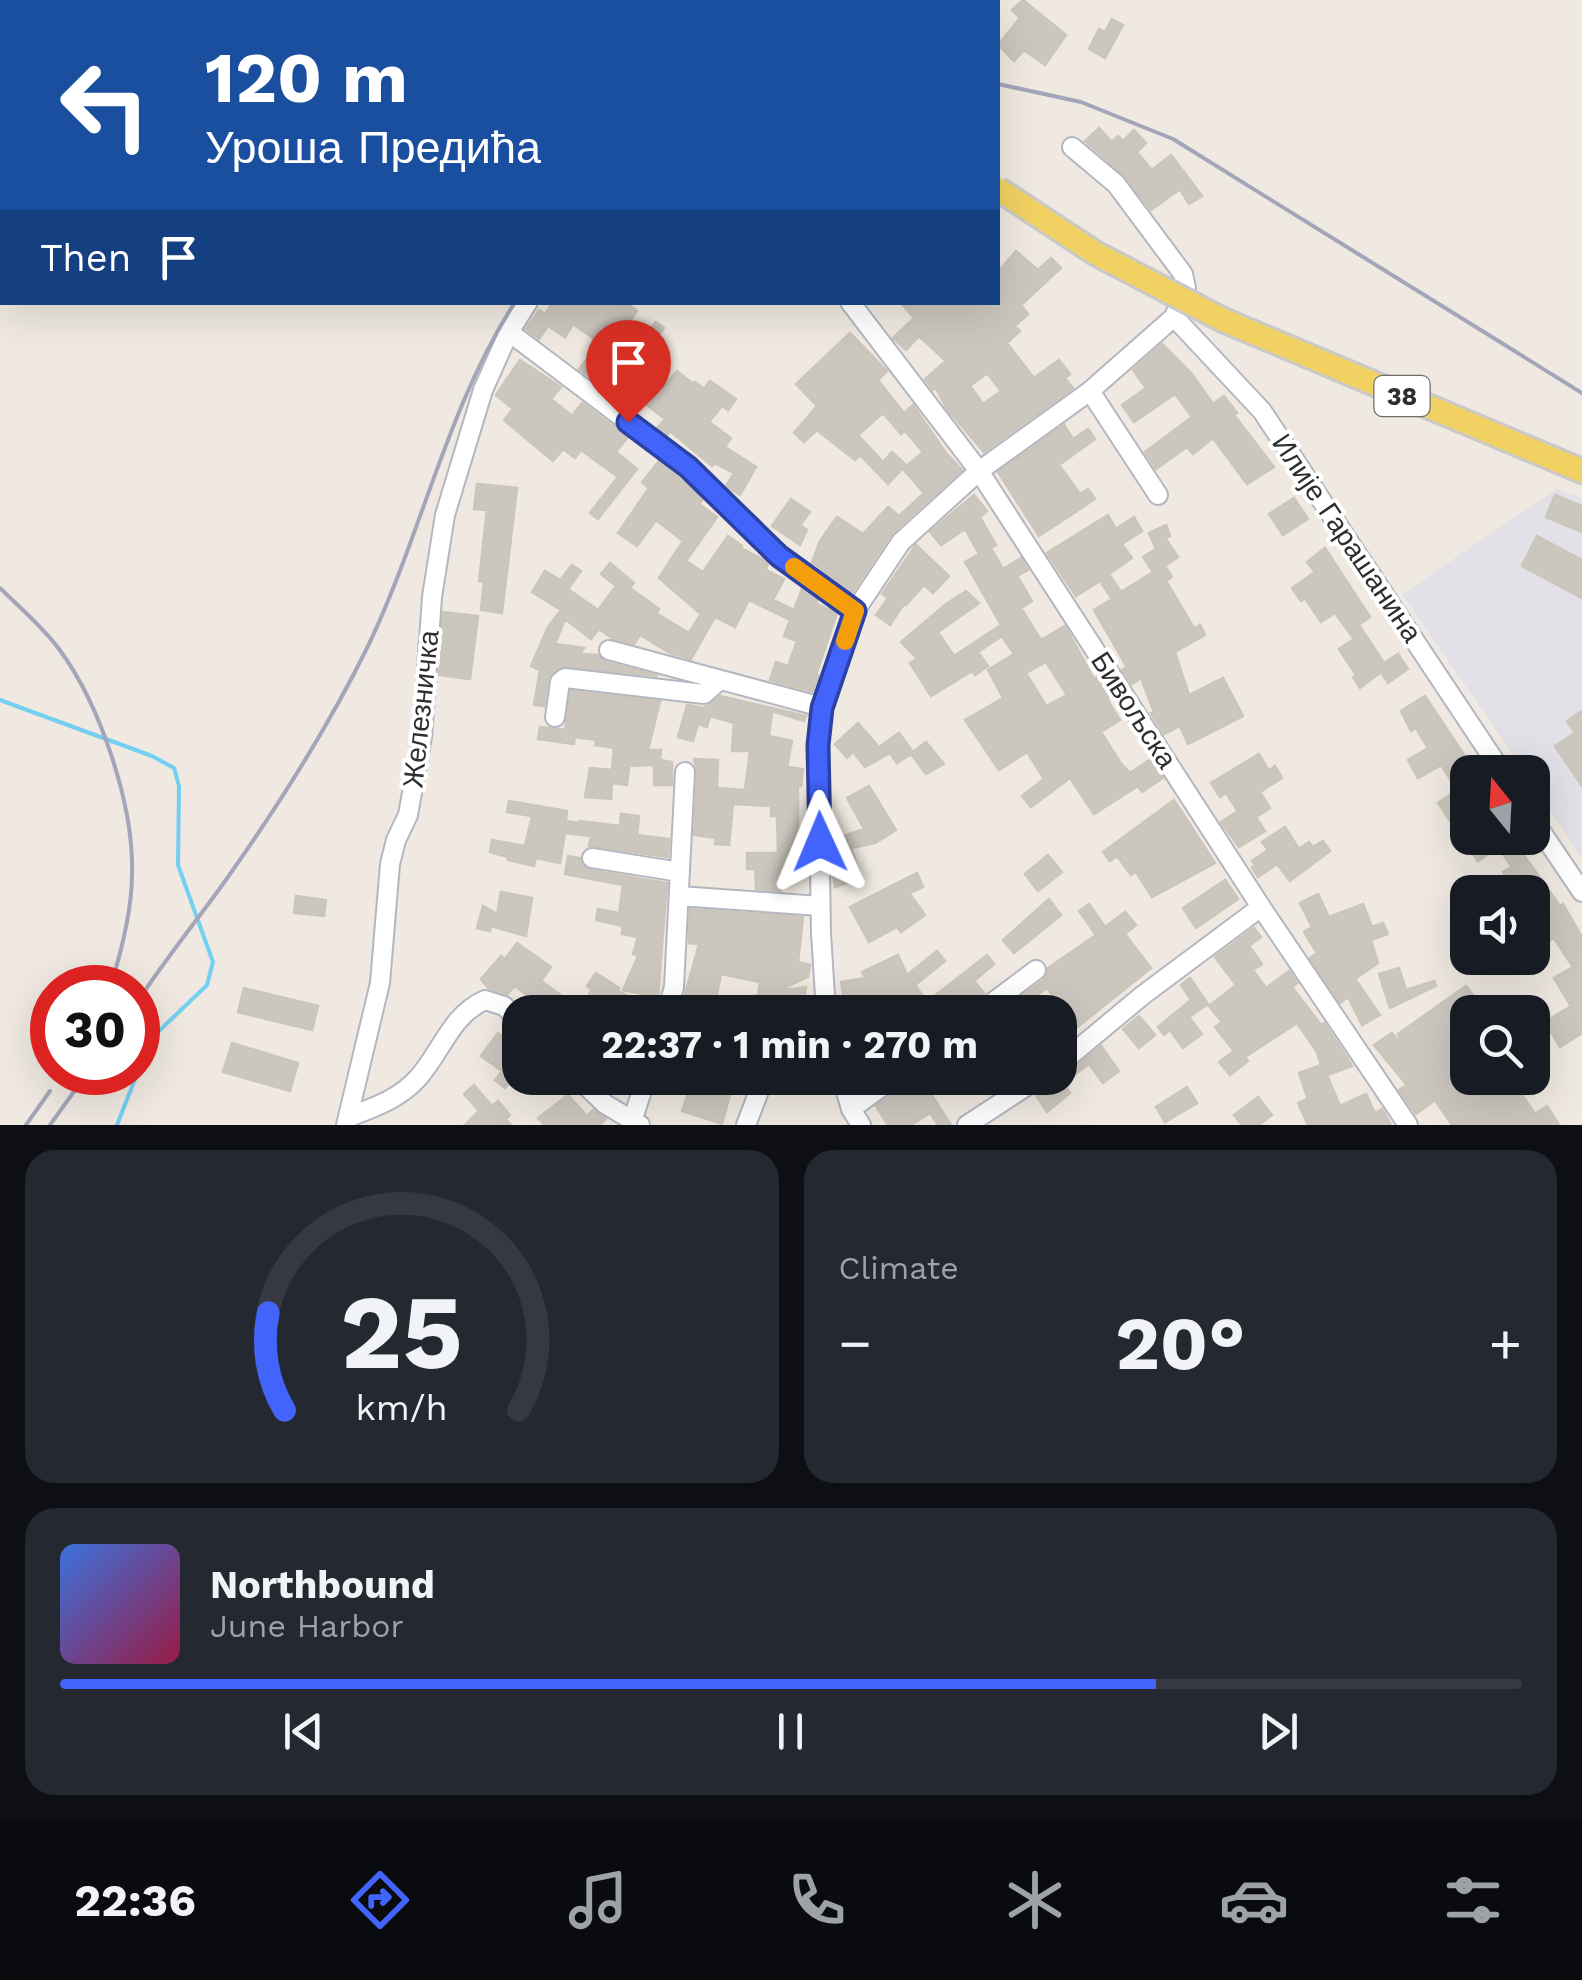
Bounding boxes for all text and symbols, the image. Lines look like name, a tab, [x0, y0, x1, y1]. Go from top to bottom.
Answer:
text: 120 m	[205, 37, 408, 119]
icon: left	[40, 40, 170, 170]
text: Уроша Предића	[205, 121, 541, 174]
icon: arrive	[151, 230, 206, 285]
text: Then	[40, 236, 131, 280]
pin	[586, 320, 671, 423]
icon: arrive	[601, 335, 656, 390]
road number: 38	[1374, 376, 1430, 416]
street label: Илије Гарашанина	[1265, 428, 1429, 649]
street label: Железничка	[396, 628, 446, 790]
street label: Бивољска	[1084, 646, 1184, 775]
north arrow	[1450, 755, 1550, 855]
map controls	[1450, 755, 1550, 1095]
position arrow	[768, 790, 872, 894]
button: sound	[1450, 875, 1550, 975]
speed limit sign: 30	[30, 965, 160, 1095]
button: search	[1450, 995, 1550, 1095]
text: 22:37 · 1 min · 270 m	[601, 1023, 978, 1067]
text: Climate	[839, 1249, 959, 1287]
text: 25	[340, 1271, 463, 1393]
text: 20°	[1115, 1299, 1245, 1387]
text: −	[839, 1311, 872, 1375]
text: +	[1489, 1311, 1522, 1375]
text: km/h	[356, 1387, 448, 1429]
text: Northbound	[210, 1563, 435, 1607]
text: June Harbor	[210, 1607, 404, 1645]
icon: previous	[276, 1704, 331, 1759]
icon: pause	[763, 1704, 818, 1759]
icon: next	[1251, 1704, 1306, 1759]
icon: directions	[345, 1865, 415, 1935]
icon: music	[563, 1865, 633, 1935]
icon: phone	[782, 1865, 852, 1935]
icon: climate	[1000, 1865, 1070, 1935]
icon: car	[1219, 1865, 1289, 1935]
icon: filters	[1438, 1865, 1508, 1935]
text: 22:36	[74, 1874, 196, 1927]

